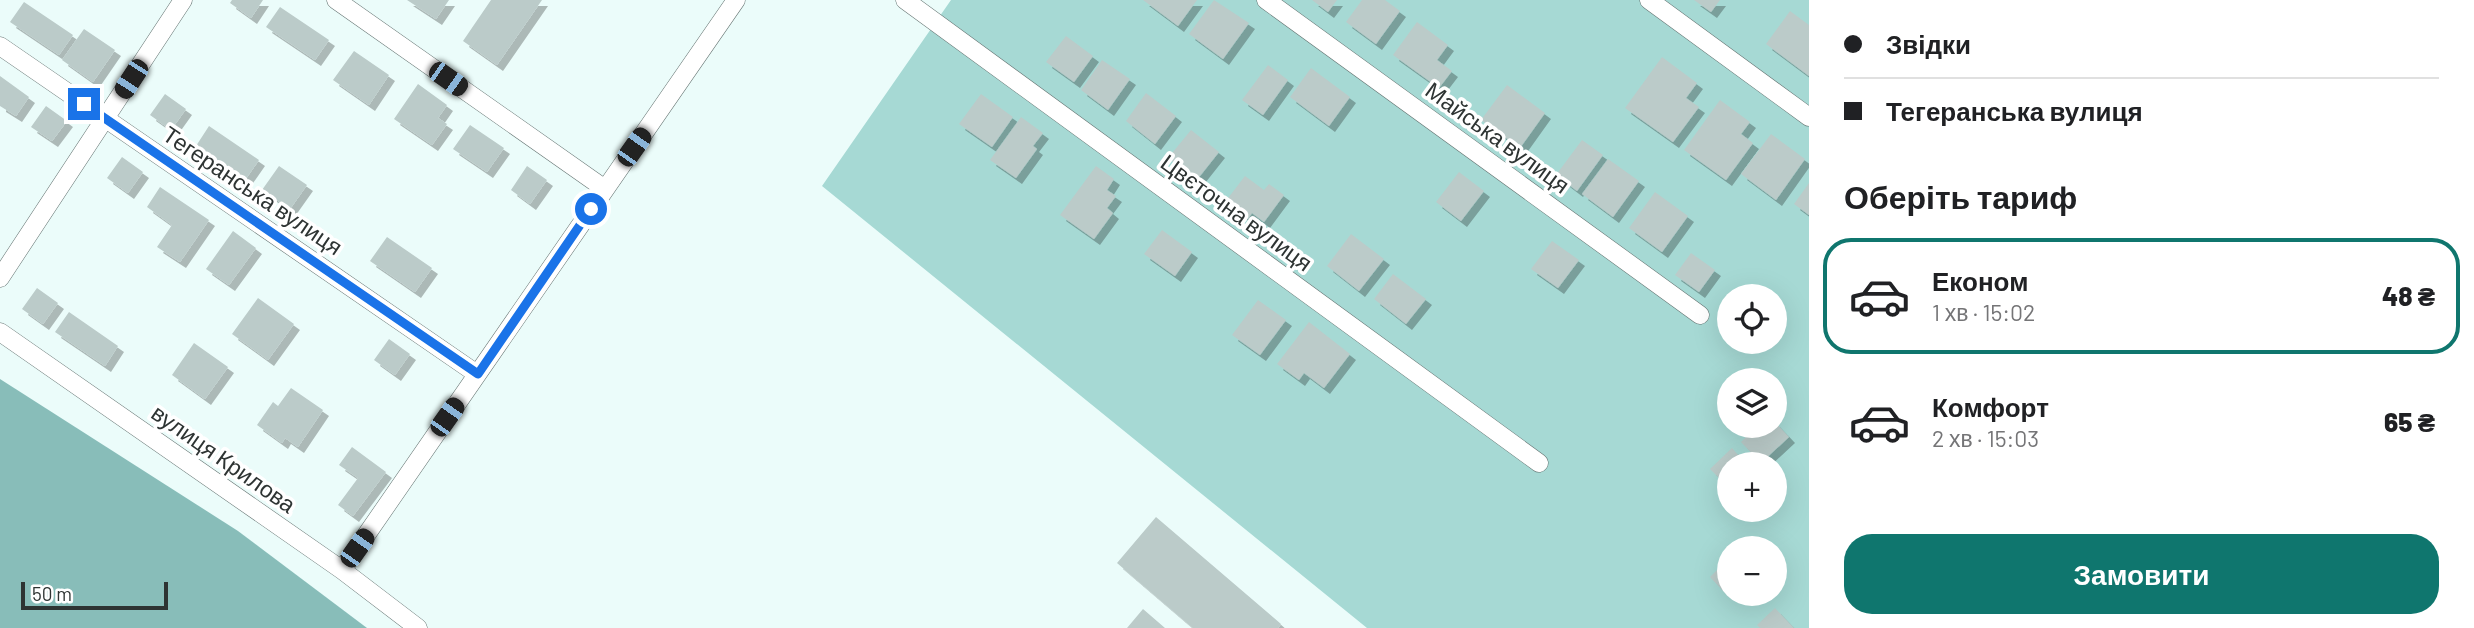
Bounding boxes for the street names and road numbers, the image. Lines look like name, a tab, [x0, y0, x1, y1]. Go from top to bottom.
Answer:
street label: Майська вулиця	[1421, 75, 1575, 199]
street label: Тегеранська вулиця	[158, 120, 348, 260]
street label: Цвєточна вулиця	[1156, 148, 1318, 276]
street label: вулиця Крилова	[147, 398, 302, 518]

